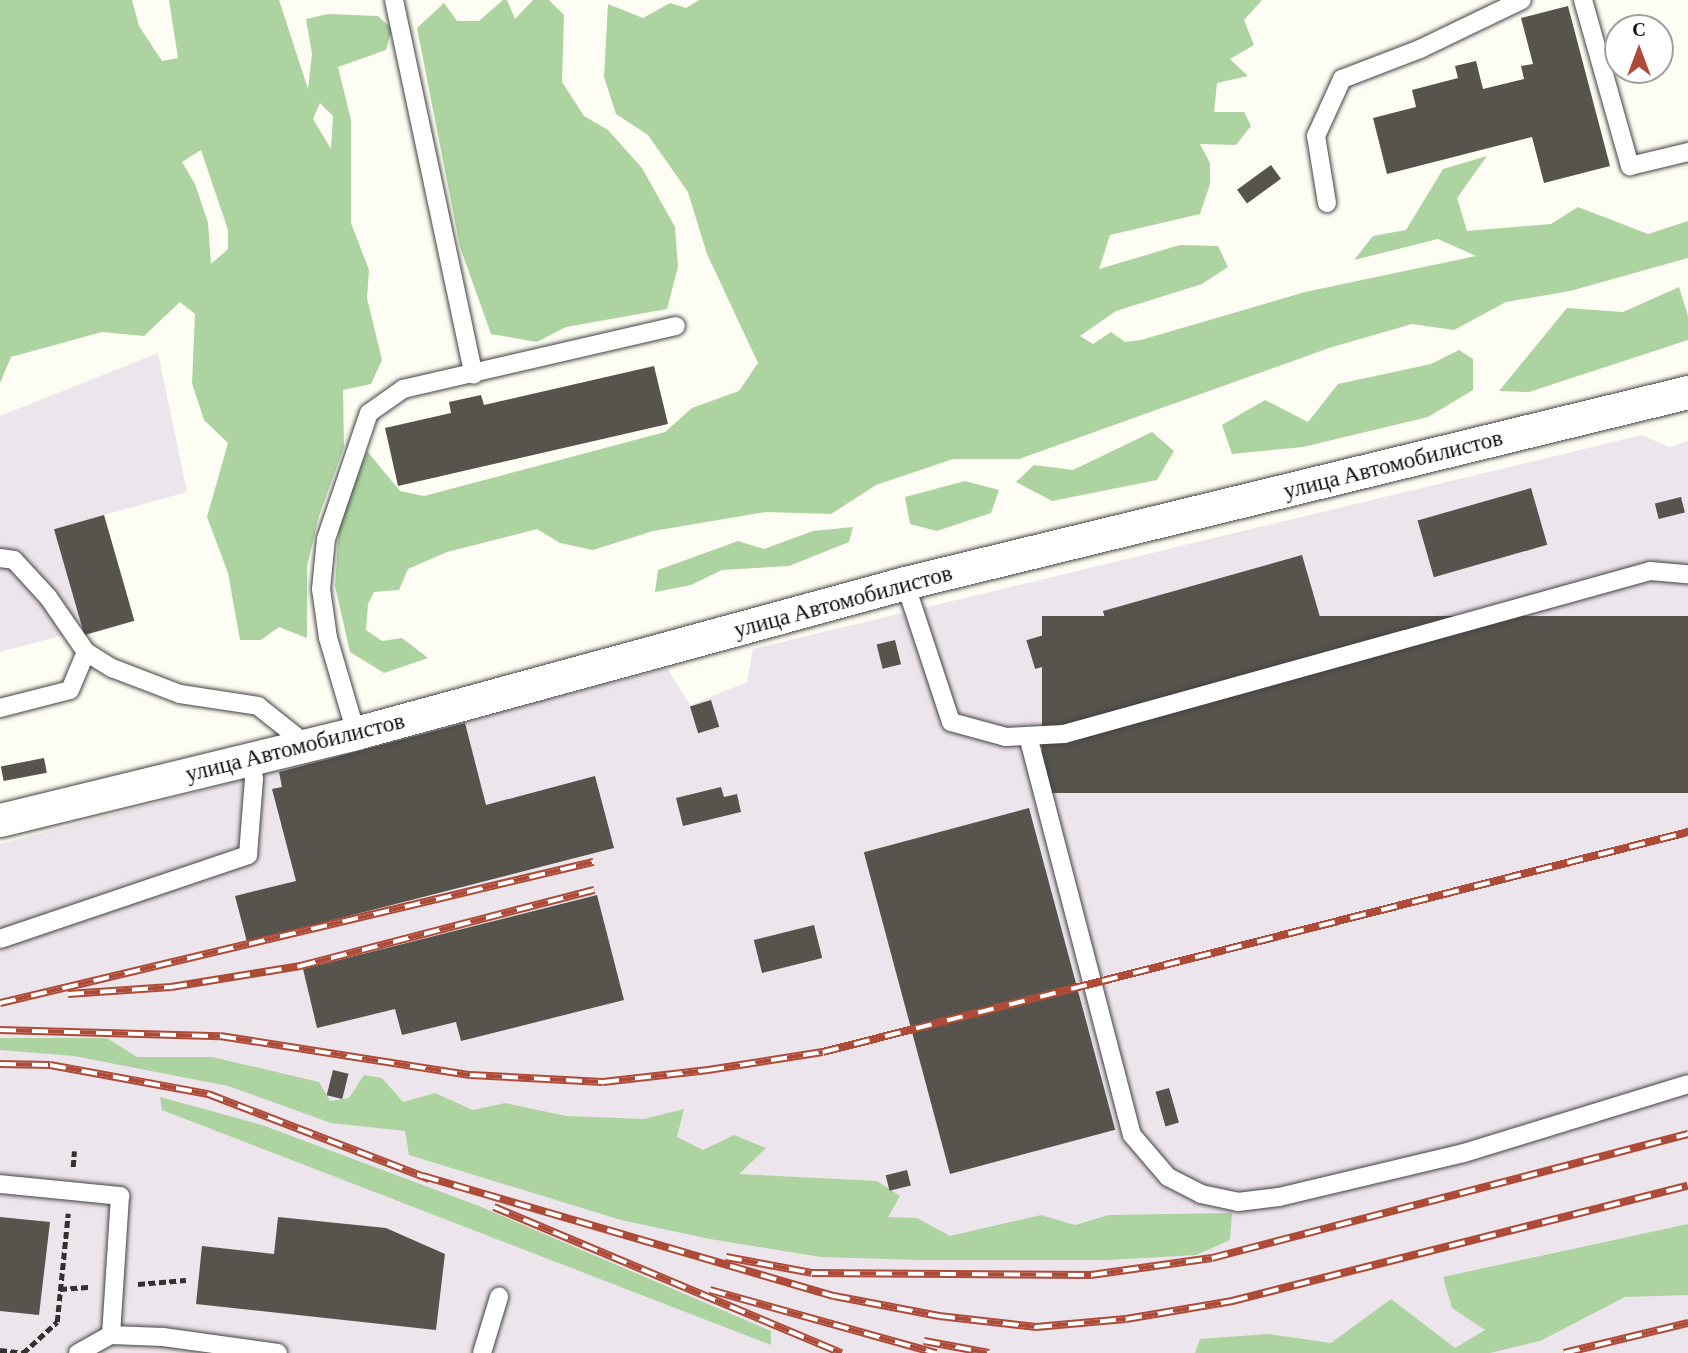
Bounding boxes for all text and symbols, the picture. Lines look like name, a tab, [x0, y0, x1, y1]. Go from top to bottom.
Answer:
north arrow	[1604, 14, 1674, 84]
text: С	[1632, 19, 1646, 40]
street label: улица Автомобилистов	[1281, 423, 1505, 505]
street label: улица Автомобилистов	[731, 559, 955, 643]
street label: улица Автомобилистов	[183, 706, 407, 788]

